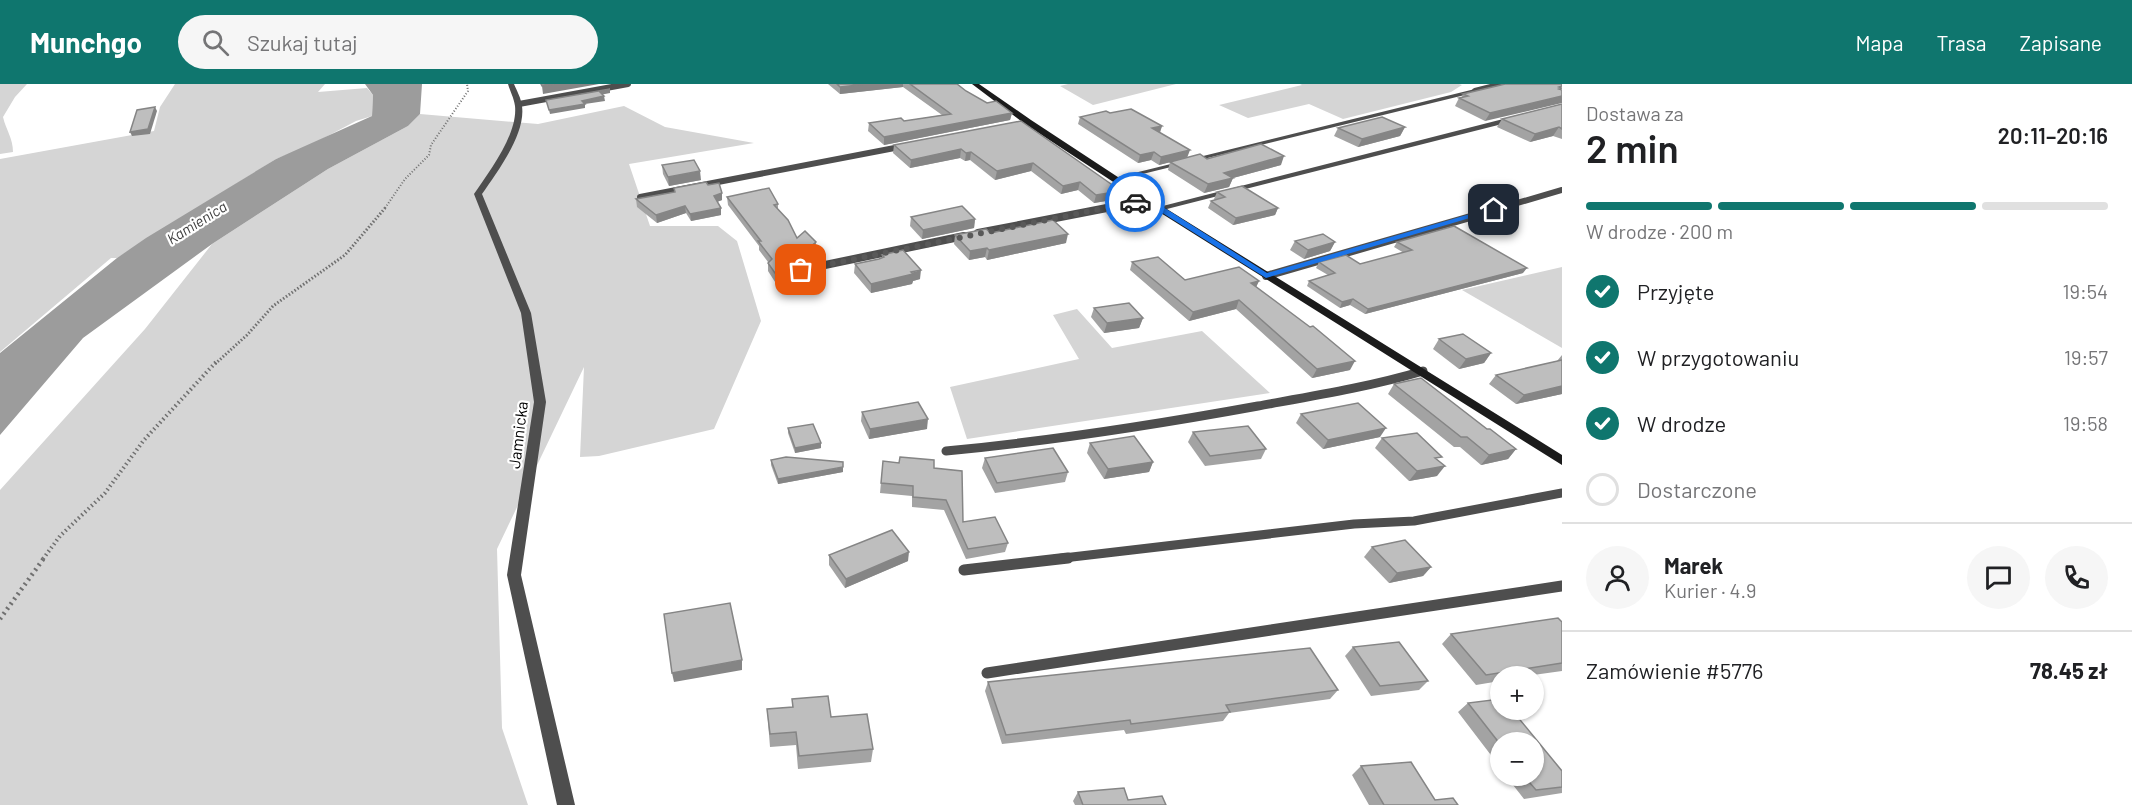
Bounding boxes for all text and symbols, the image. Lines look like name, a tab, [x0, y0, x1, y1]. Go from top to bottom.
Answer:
search box	[178, 15, 598, 69]
text: Munchgo	[30, 25, 142, 59]
icon: search	[199, 26, 232, 59]
text: Szukaj tutaj	[247, 29, 358, 55]
text: Mapa	[1856, 30, 1904, 55]
text: Trasa	[1937, 30, 1987, 55]
text: Zapisane	[2020, 30, 2102, 55]
text: Dostawa za	[1586, 101, 1684, 125]
text: 20:11–20:16	[1998, 122, 2108, 148]
text: 2 min	[1586, 124, 1679, 171]
courier	[1105, 172, 1165, 232]
pin	[1468, 184, 1519, 235]
icon: car	[1119, 186, 1152, 219]
icon: home	[1477, 193, 1510, 226]
water label: Kamienica	[163, 197, 230, 248]
text: W drodze · 200 m	[1586, 219, 1733, 243]
pin	[775, 244, 826, 295]
icon: bag	[784, 253, 817, 286]
icon: check	[1586, 275, 1619, 308]
text: Przyjęte	[1637, 278, 1714, 304]
text: 19:54	[2063, 279, 2108, 303]
icon: check	[1586, 341, 1619, 374]
text: W przygotowaniu	[1637, 344, 1799, 370]
text: 19:57	[2064, 345, 2108, 369]
street label: Jamnicka	[504, 400, 531, 470]
icon: check	[1586, 407, 1619, 440]
text: W drodze	[1637, 410, 1726, 436]
text: 19:58	[2063, 411, 2108, 435]
text: Dostarczone	[1637, 476, 1757, 502]
button: person	[1586, 546, 1649, 609]
button: chat	[1967, 546, 2030, 609]
button: phone	[2045, 546, 2108, 609]
text: Marek	[1664, 552, 1723, 578]
text: Kurier · 4.9	[1664, 578, 1756, 602]
text: Zamówienie #5776	[1586, 657, 1763, 683]
text: 78.45 zł	[2030, 657, 2108, 683]
map controls	[1490, 666, 1544, 786]
button: +	[1490, 666, 1544, 720]
button: −	[1490, 732, 1544, 786]

